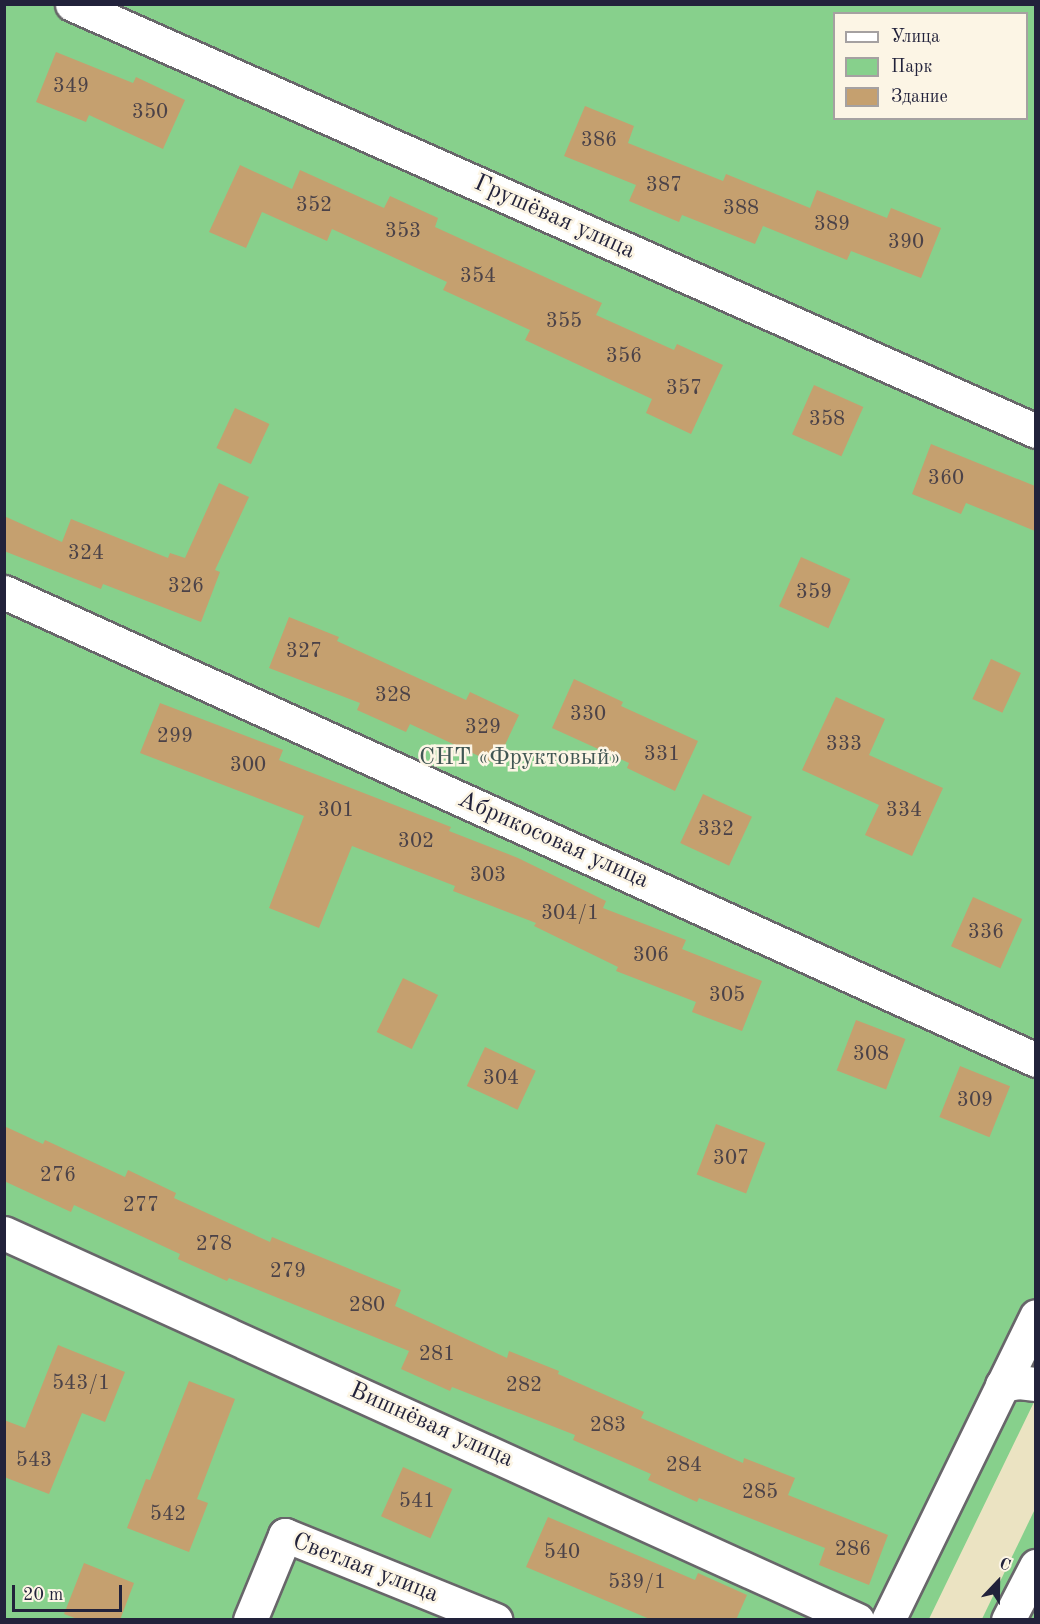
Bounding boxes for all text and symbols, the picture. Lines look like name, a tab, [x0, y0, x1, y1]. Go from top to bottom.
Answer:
legend	[833, 12, 1028, 120]
text: Улица	[891, 28, 940, 46]
text: Парк	[891, 58, 932, 76]
house number: 349	[53, 74, 89, 100]
text: Здание	[891, 88, 948, 106]
house number: 350	[132, 100, 168, 126]
house number: 386	[581, 128, 617, 154]
street label: Грушёвая улица	[469, 170, 639, 266]
house number: 387	[646, 173, 682, 199]
house number: 352	[296, 193, 332, 219]
house number: 388	[723, 196, 759, 222]
house number: 389	[814, 212, 850, 238]
house number: 353	[385, 219, 421, 245]
house number: 390	[888, 230, 924, 256]
house number: 354	[460, 264, 496, 290]
house number: 355	[546, 309, 582, 335]
house number: 356	[606, 344, 642, 370]
house number: 357	[666, 376, 702, 402]
house number: 358	[809, 407, 845, 433]
house number: 360	[928, 466, 964, 492]
house number: 324	[68, 541, 104, 567]
house number: 326	[168, 574, 204, 600]
house number: 359	[796, 580, 832, 606]
house number: 327	[286, 639, 322, 665]
house number: 328	[375, 683, 411, 709]
house number: 330	[570, 702, 606, 728]
house number: 329	[465, 715, 501, 741]
house number: 299	[157, 724, 193, 750]
house number: 333	[826, 732, 862, 758]
house number: 331	[644, 742, 680, 768]
park label: СНТ «Фруктовый»	[419, 745, 621, 773]
house number: 300	[230, 753, 266, 779]
street label: Абрикосовая улица	[453, 786, 653, 896]
house number: 301	[318, 798, 354, 824]
house number: 334	[886, 798, 922, 824]
house number: 332	[698, 817, 734, 843]
house number: 302	[398, 829, 434, 855]
house number: 303	[470, 863, 506, 889]
house number: 304/1	[541, 901, 599, 927]
house number: 336	[968, 920, 1004, 946]
house number: 306	[633, 943, 669, 969]
house number: 305	[709, 983, 745, 1009]
house number: 308	[853, 1042, 889, 1068]
house number: 304	[483, 1066, 519, 1092]
house number: 309	[957, 1088, 993, 1114]
house number: 307	[713, 1146, 749, 1172]
house number: 276	[40, 1163, 76, 1189]
house number: 277	[123, 1193, 159, 1219]
house number: 278	[196, 1232, 232, 1258]
house number: 279	[270, 1259, 306, 1285]
house number: 280	[349, 1293, 385, 1319]
house number: 281	[419, 1342, 455, 1368]
house number: 543/1	[52, 1371, 110, 1397]
house number: 282	[506, 1373, 542, 1399]
street label: Вишнёвая улица	[345, 1377, 517, 1475]
house number: 283	[590, 1413, 626, 1439]
house number: 543	[16, 1448, 52, 1474]
house number: 284	[666, 1453, 702, 1479]
house number: 285	[742, 1480, 778, 1506]
house number: 541	[399, 1489, 435, 1515]
house number: 542	[150, 1502, 186, 1528]
street label: Светлая улица	[288, 1528, 442, 1610]
house number: 286	[835, 1537, 871, 1563]
house number: 540	[544, 1540, 580, 1566]
north arrow	[968, 1552, 1028, 1612]
text: С	[997, 1556, 1013, 1575]
house number: 539/1	[608, 1570, 666, 1596]
scale bar	[15, 1573, 124, 1611]
text: 20 m	[23, 1586, 63, 1604]

